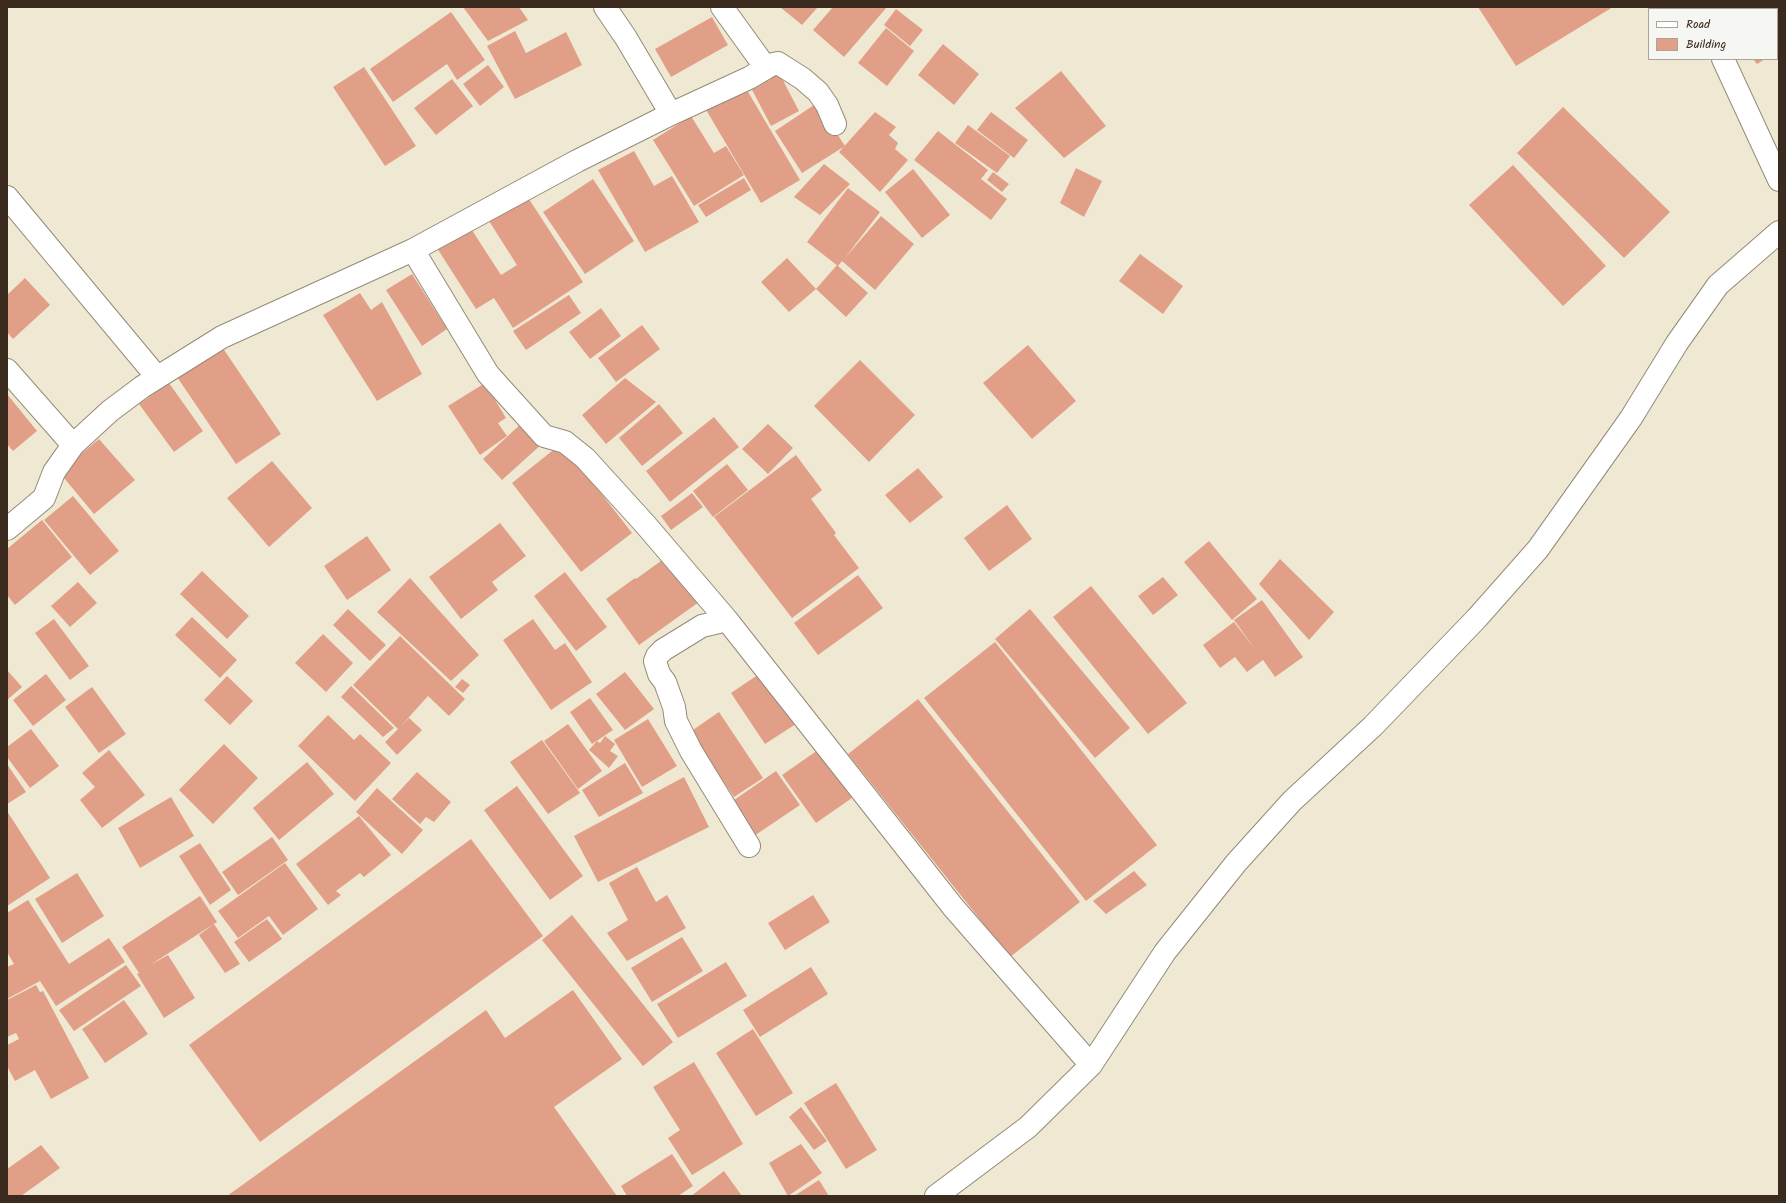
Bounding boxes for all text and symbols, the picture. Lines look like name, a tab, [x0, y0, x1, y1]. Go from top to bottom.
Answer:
legend	[1648, 8, 1778, 60]
text: Road	[1686, 15, 1710, 34]
text: Building	[1686, 35, 1726, 54]

